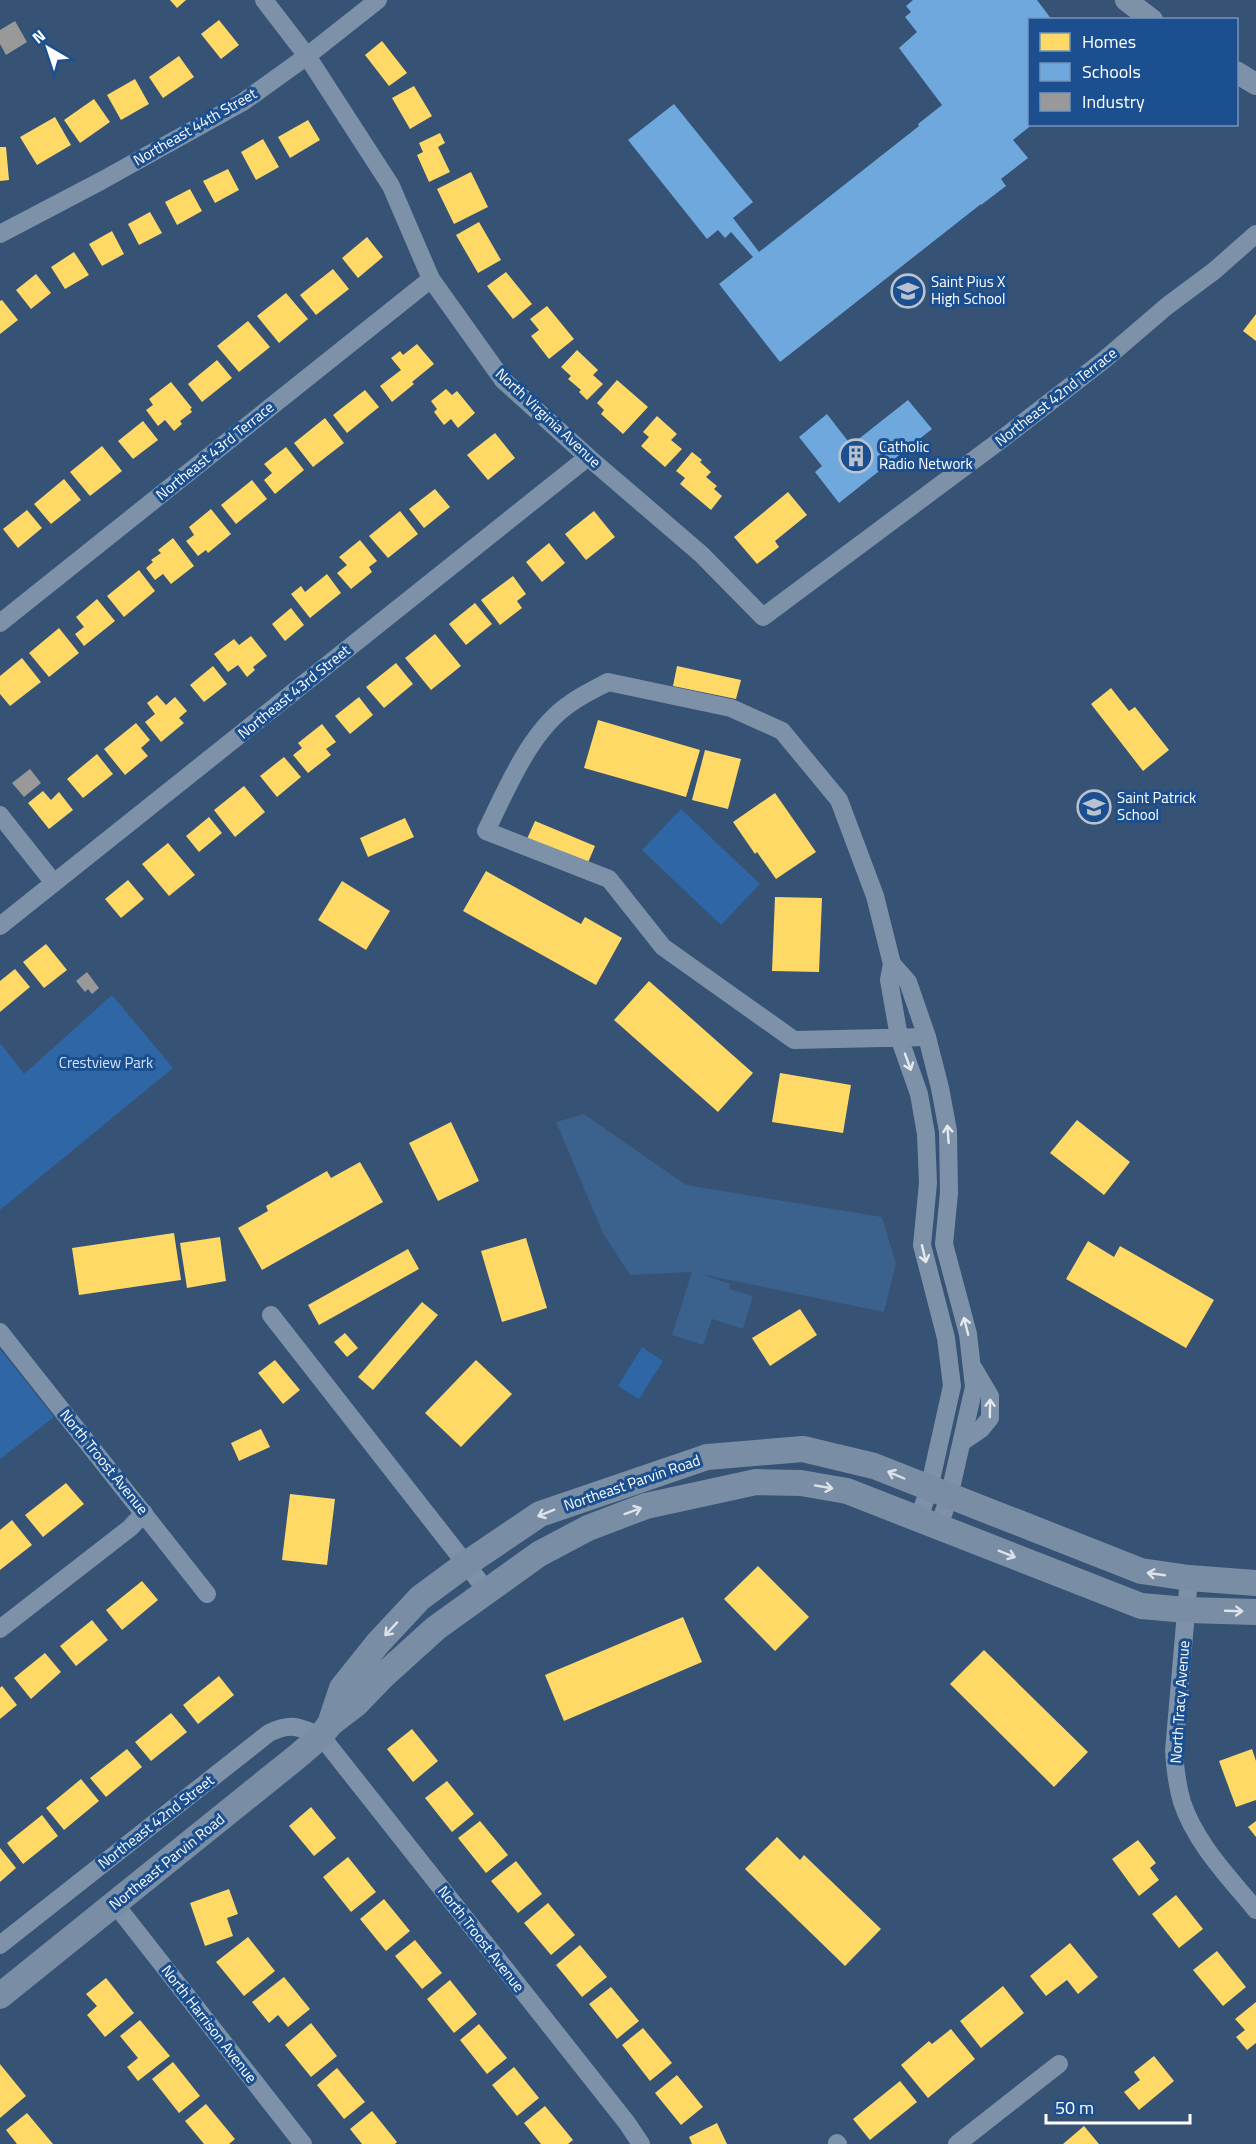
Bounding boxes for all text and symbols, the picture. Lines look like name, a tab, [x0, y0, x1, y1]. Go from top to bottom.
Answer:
north arrow	[18, 18, 78, 78]
legend	[1028, 18, 1238, 126]
text: N	[27, 24, 50, 49]
text: Homes	[1082, 28, 1136, 55]
text: Schools	[1082, 58, 1141, 85]
street label: Northeast 44th Street	[129, 81, 261, 171]
text: Industry	[1082, 88, 1145, 115]
place label: Saint Pius X High School	[931, 270, 1006, 310]
school or university icon: Saint Pius X High School	[890, 273, 926, 309]
street label: Northeast 42nd Terrace	[990, 342, 1122, 452]
street label: North Virginia Avenue	[490, 363, 606, 473]
street label: Northeast 43rd Terrace	[151, 396, 279, 506]
place label: Catholic Radio Network	[879, 435, 973, 475]
building icon: Catholic Radio Network	[838, 438, 874, 474]
street label: Northeast 43rd Street	[233, 639, 355, 744]
place label: Saint Patrick School	[1117, 786, 1196, 826]
school or university icon: Saint Patrick School	[1076, 789, 1112, 825]
park label: Crestview Park	[59, 1051, 153, 1074]
one-way arrow	[903, 1052, 914, 1071]
one-way arrow	[942, 1124, 953, 1144]
one-way arrow	[919, 1244, 931, 1263]
one-way arrow	[959, 1317, 971, 1336]
one-way arrow	[984, 1398, 996, 1418]
street label: North Troost Avenue	[55, 1404, 154, 1519]
street label: Northeast Parvin Road	[560, 1448, 703, 1517]
one-way arrow	[887, 1469, 905, 1480]
one-way arrow	[814, 1482, 833, 1493]
one-way arrow	[623, 1505, 642, 1516]
one-way arrow	[538, 1508, 556, 1519]
one-way arrow	[997, 1549, 1015, 1560]
one-way arrow	[1147, 1568, 1166, 1579]
one-way arrow	[1223, 1606, 1243, 1617]
one-way arrow	[384, 1621, 398, 1636]
street label: North Tracy Avenue	[1164, 1640, 1195, 1764]
street label: Northeast 42nd Street	[93, 1768, 219, 1874]
street label: Northeast Parvin Road	[104, 1808, 229, 1916]
street label: North Troost Avenue	[432, 1880, 530, 1997]
street label: North Harrison Avenue	[156, 1960, 263, 2088]
scale bar	[1046, 2087, 1190, 2125]
text: 50 m	[1055, 2094, 1094, 2121]

